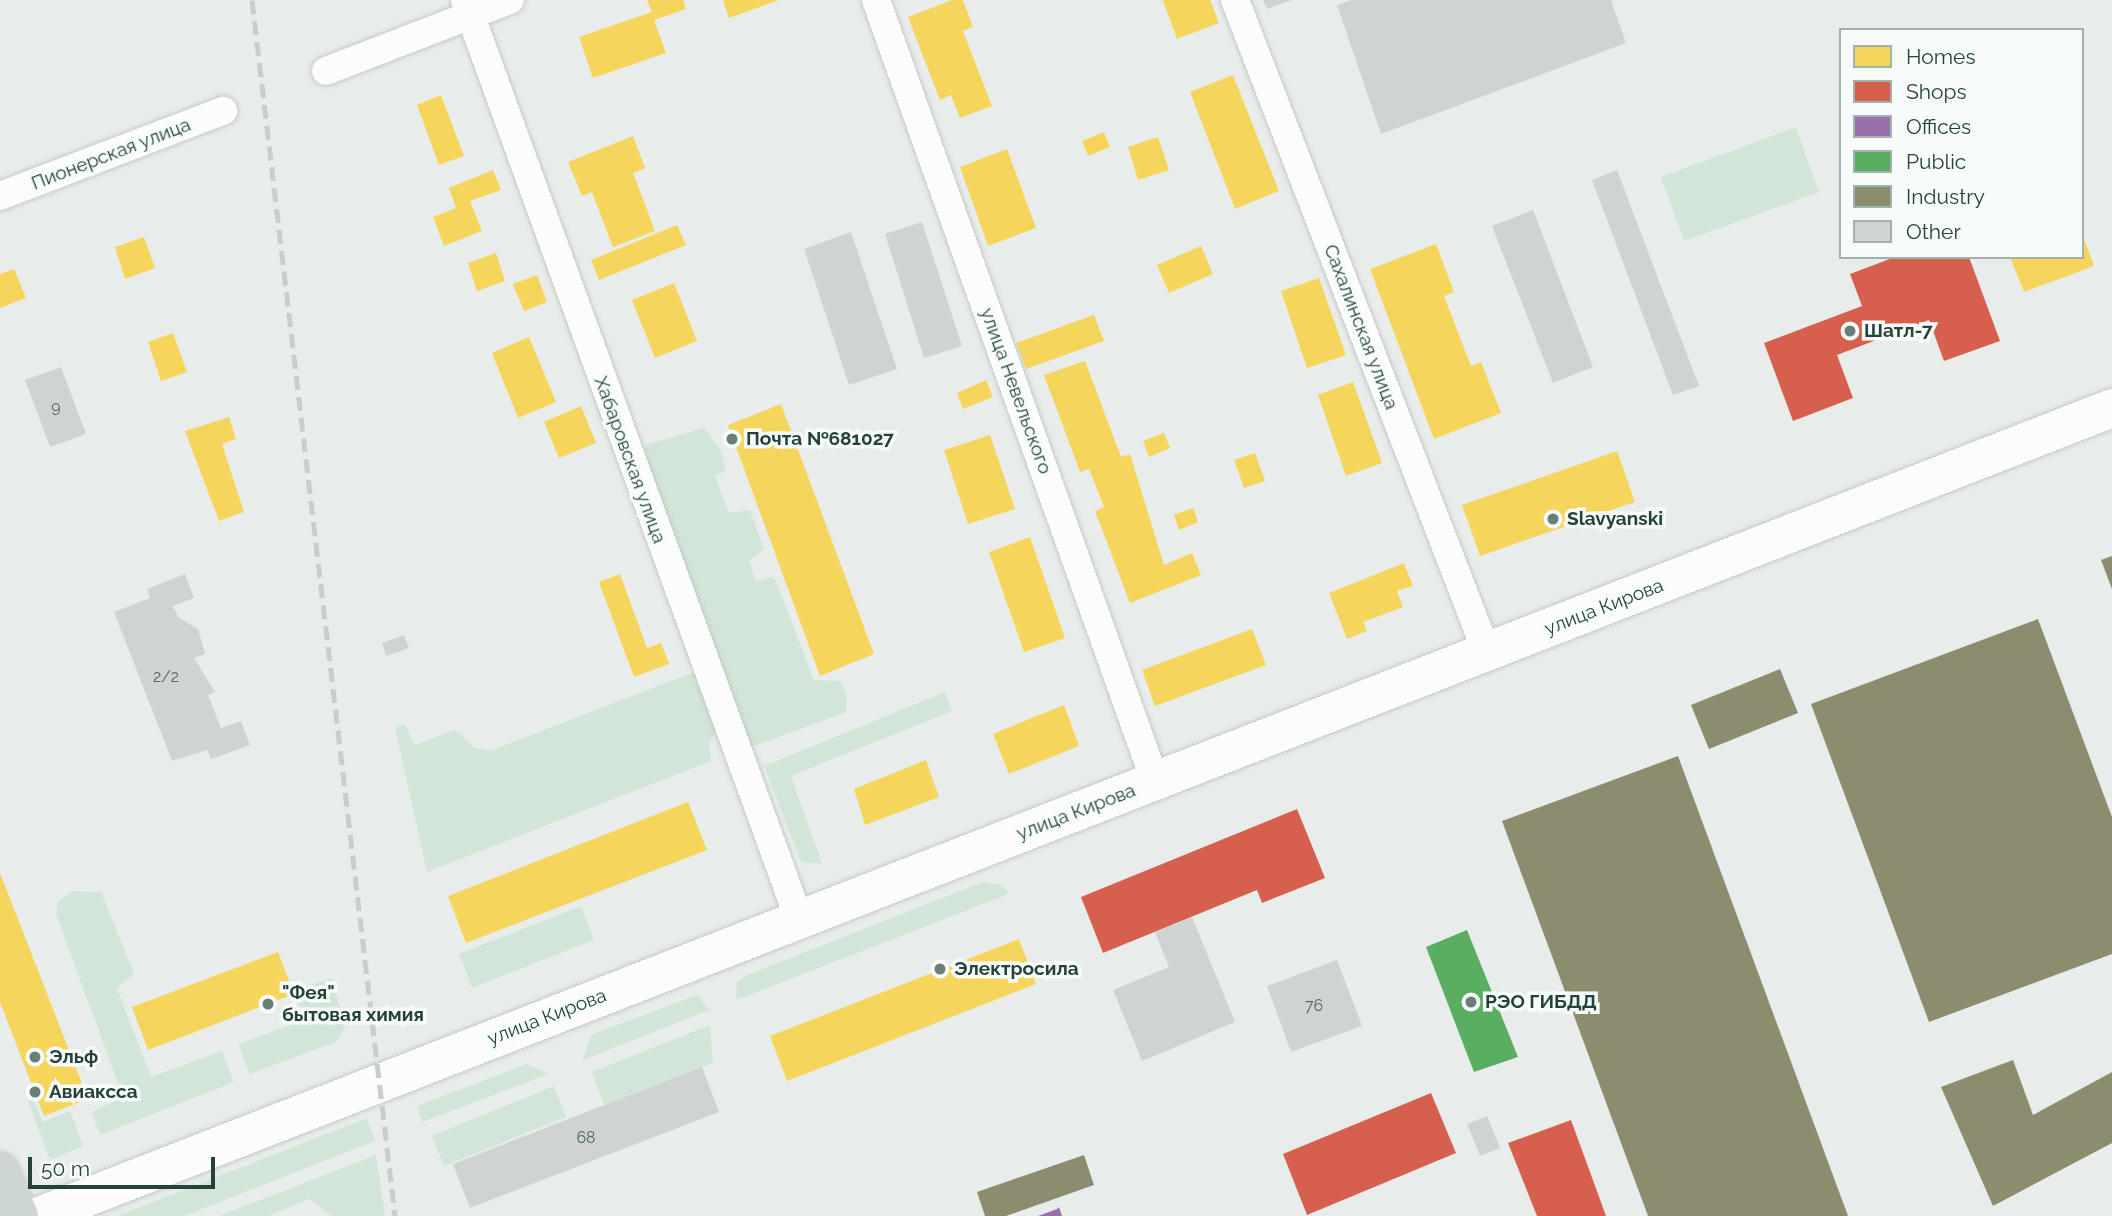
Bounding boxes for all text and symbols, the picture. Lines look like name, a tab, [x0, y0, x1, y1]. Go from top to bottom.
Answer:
legend	[1839, 28, 2084, 259]
text: Homes	[1906, 44, 1976, 69]
text: Shops	[1906, 79, 1967, 104]
street label: Пионерская улица	[28, 113, 194, 195]
text: Offices	[1906, 114, 1971, 139]
text: Public	[1906, 149, 1966, 174]
text: Industry	[1906, 184, 1985, 209]
text: Other	[1906, 219, 1961, 244]
street label: Сахалинская улица	[1319, 241, 1403, 413]
street label: улица Невельского	[975, 305, 1057, 477]
place label: Шатл-7	[1864, 320, 1933, 342]
marker: Шатл-7	[1842, 323, 1858, 339]
street label: Хабаровская улица	[589, 373, 671, 547]
house number: 9	[51, 397, 61, 417]
place label: Почта №681027	[746, 428, 894, 450]
marker: Почта №681027	[724, 431, 740, 447]
place label: Slavyanski	[1567, 508, 1663, 530]
marker: Slavyanski	[1545, 511, 1561, 527]
street label: улица Кирова	[1541, 574, 1667, 640]
house number: 2/2	[153, 667, 179, 687]
street label: улица Кирова	[1013, 779, 1139, 845]
place label: Электросила	[954, 958, 1079, 980]
marker: Электросила	[932, 961, 948, 977]
place label: "Фея" бытовая химия	[282, 982, 424, 1026]
street label: улица Кирова	[484, 984, 610, 1050]
place label: РЭО ГИБДД	[1485, 991, 1597, 1013]
marker: РЭО ГИБДД	[1463, 994, 1479, 1010]
marker: "Фея" бытовая химия	[260, 996, 276, 1012]
house number: 76	[1305, 996, 1323, 1016]
place label: Эльф	[49, 1046, 98, 1068]
marker: Эльф	[27, 1049, 43, 1065]
place label: Авиаксса	[49, 1081, 138, 1103]
marker: Авиаксса	[27, 1084, 43, 1100]
house number: 68	[576, 1128, 596, 1148]
scale bar	[32, 1142, 219, 1186]
text: 50 m	[41, 1156, 90, 1181]

